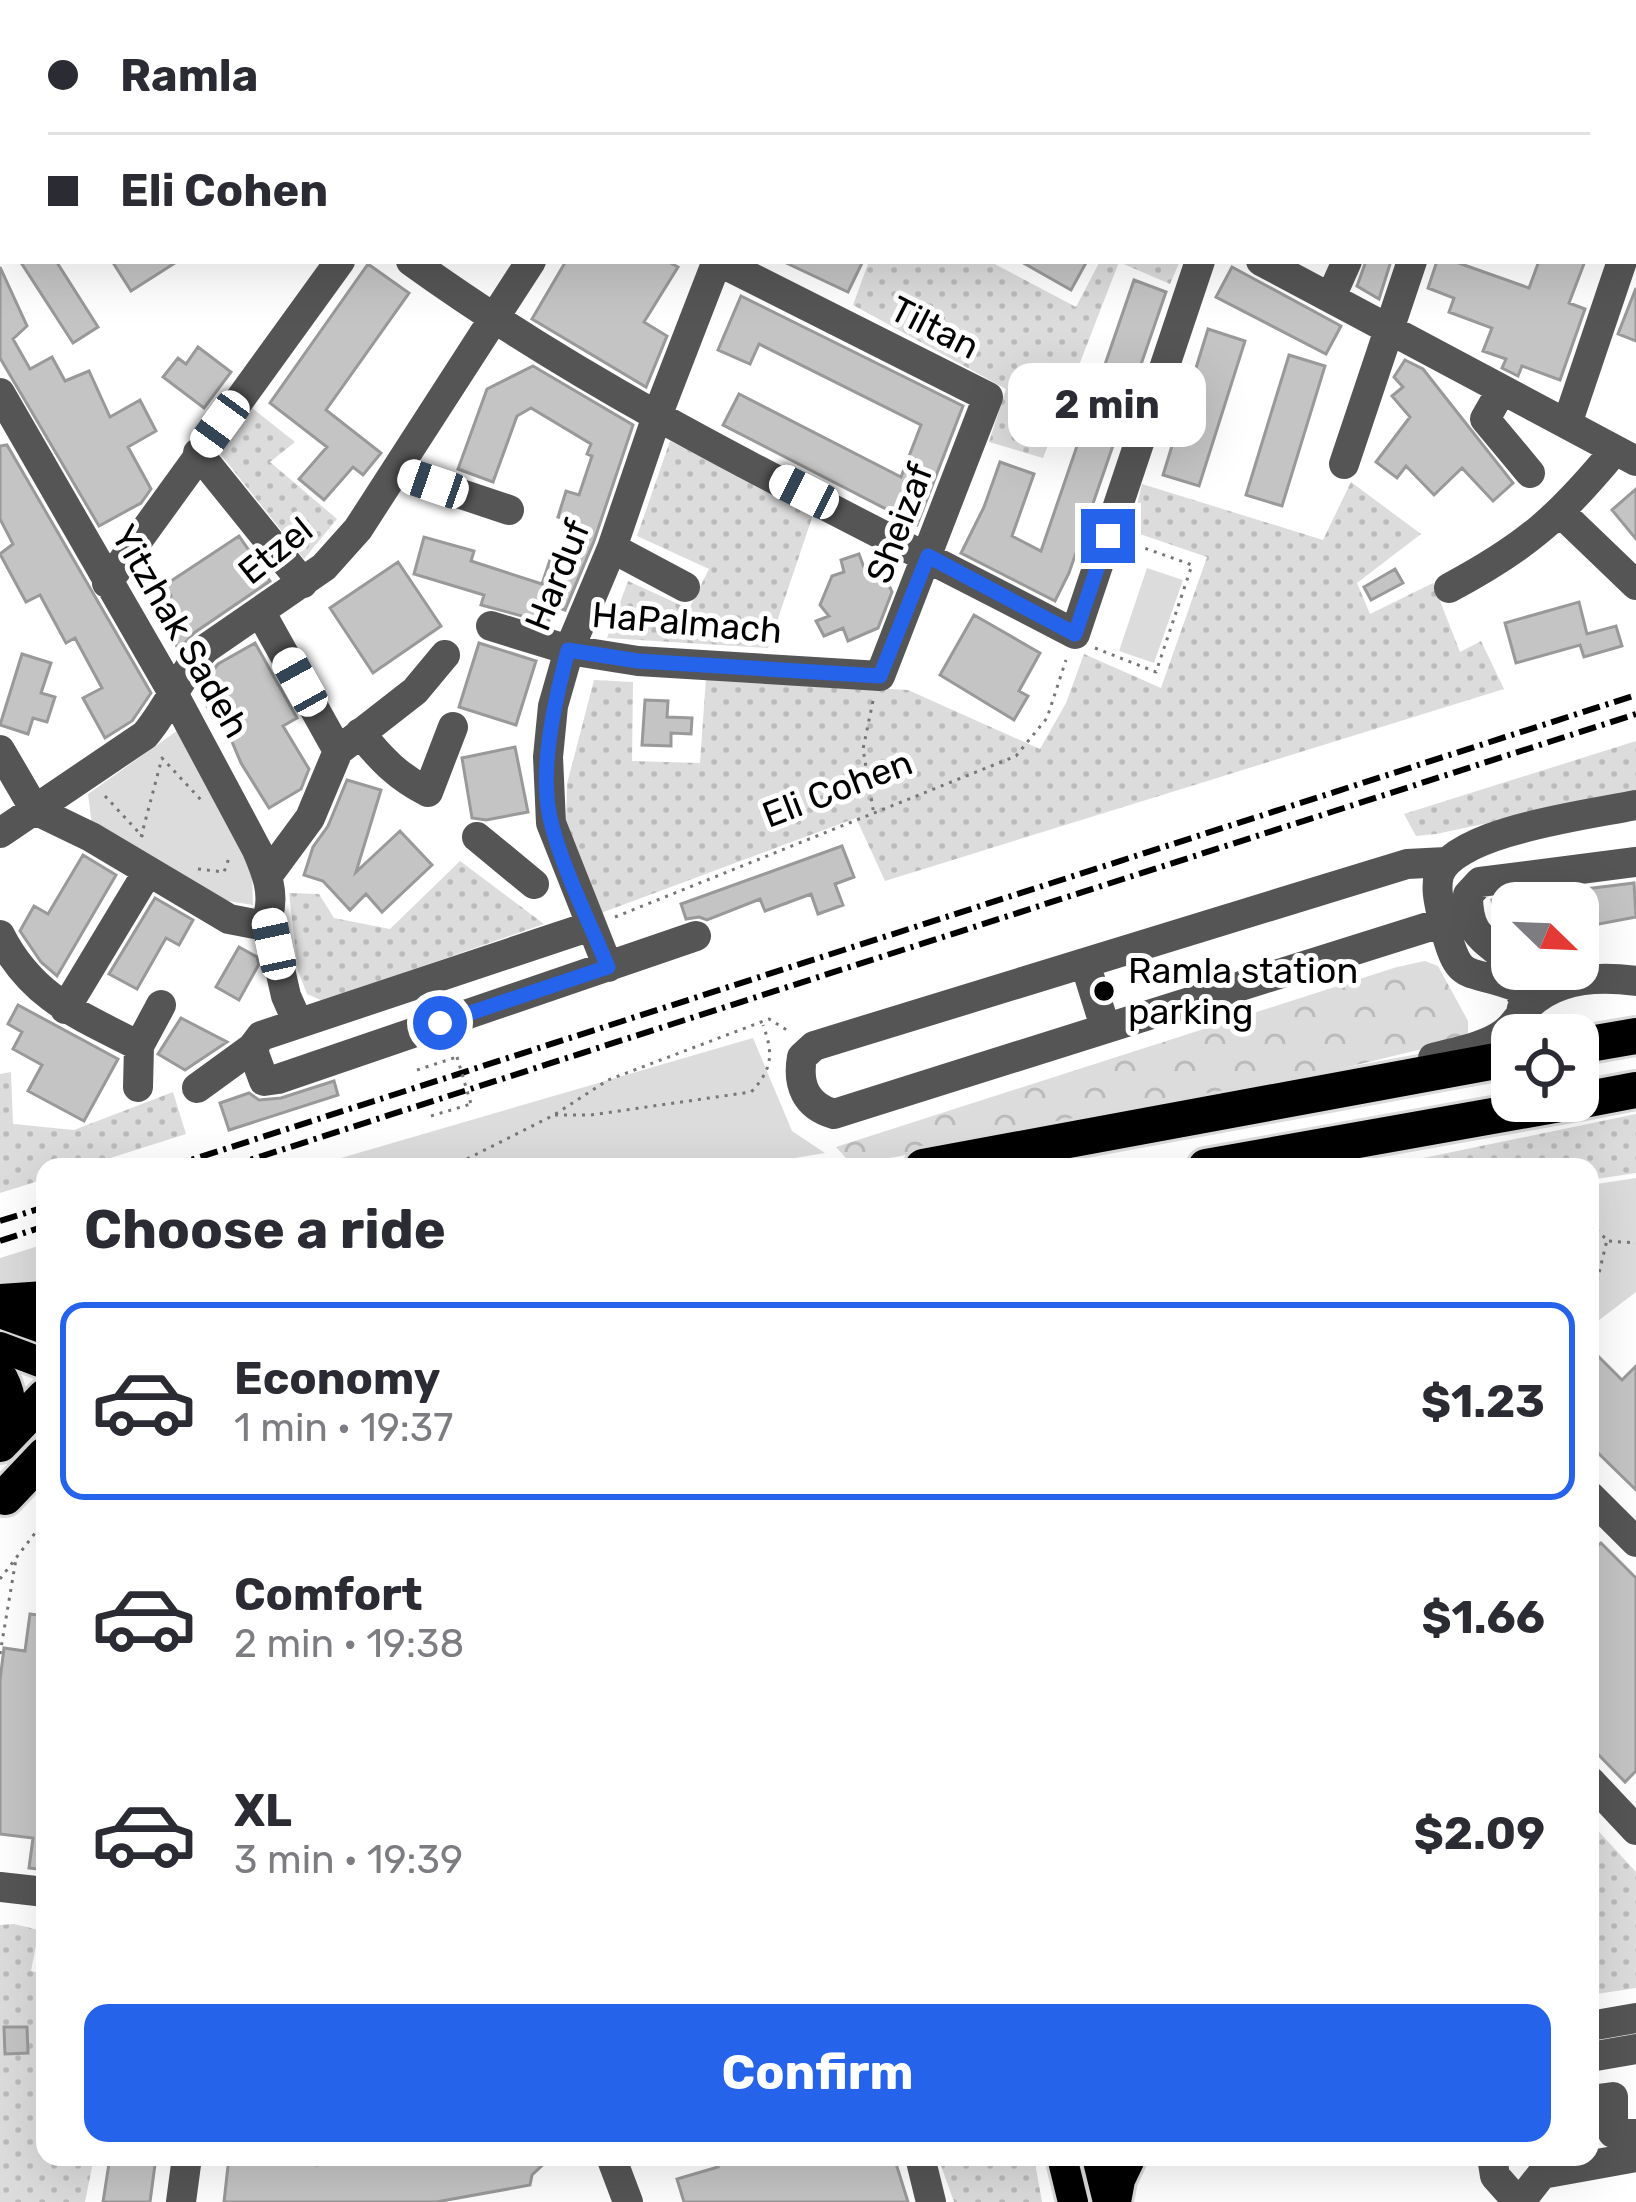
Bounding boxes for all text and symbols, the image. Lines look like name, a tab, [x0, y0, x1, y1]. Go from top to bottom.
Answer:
text: Ramla	[120, 49, 258, 102]
text: Eli Cohen	[120, 164, 328, 217]
street label: Tiltan	[883, 287, 986, 368]
callout: 2 min	[1009, 362, 1207, 446]
text: 2 min	[1054, 382, 1160, 428]
car	[184, 384, 256, 464]
car	[393, 455, 473, 513]
street label: Sheizaf	[857, 457, 942, 589]
car	[764, 460, 844, 524]
street label: Etzel	[230, 508, 321, 593]
route end	[1081, 509, 1135, 563]
street label: Harduf	[516, 513, 599, 637]
street label: Yitzhak Sadeh	[102, 517, 259, 745]
street label: HaPalmach	[590, 593, 784, 652]
car	[267, 642, 333, 722]
street label: Eli Cohen	[756, 740, 918, 837]
north arrow	[1491, 882, 1599, 990]
map controls	[1491, 882, 1599, 1122]
car	[249, 905, 299, 983]
place label: Ramla station parking	[1128, 949, 1358, 1033]
marker: Ramla station parking	[1091, 978, 1117, 1004]
route start	[413, 996, 467, 1050]
button: locate	[1491, 1014, 1599, 1122]
text: Choose a ride	[84, 1198, 446, 1262]
icon: car	[90, 1347, 198, 1455]
text: Economy	[234, 1352, 440, 1405]
text: $1.23	[1421, 1375, 1545, 1428]
text: 1 min · 19:37	[234, 1405, 453, 1451]
icon: car	[90, 1563, 198, 1671]
text: Comfort	[234, 1568, 423, 1621]
text: $1.66	[1421, 1591, 1545, 1644]
text: 2 min · 19:38	[234, 1621, 464, 1667]
icon: car	[90, 1779, 198, 1887]
text: XL	[234, 1784, 292, 1837]
text: $2.09	[1414, 1807, 1545, 1860]
text: 3 min · 19:39	[234, 1837, 463, 1883]
button: Confirm	[84, 2004, 1551, 2142]

